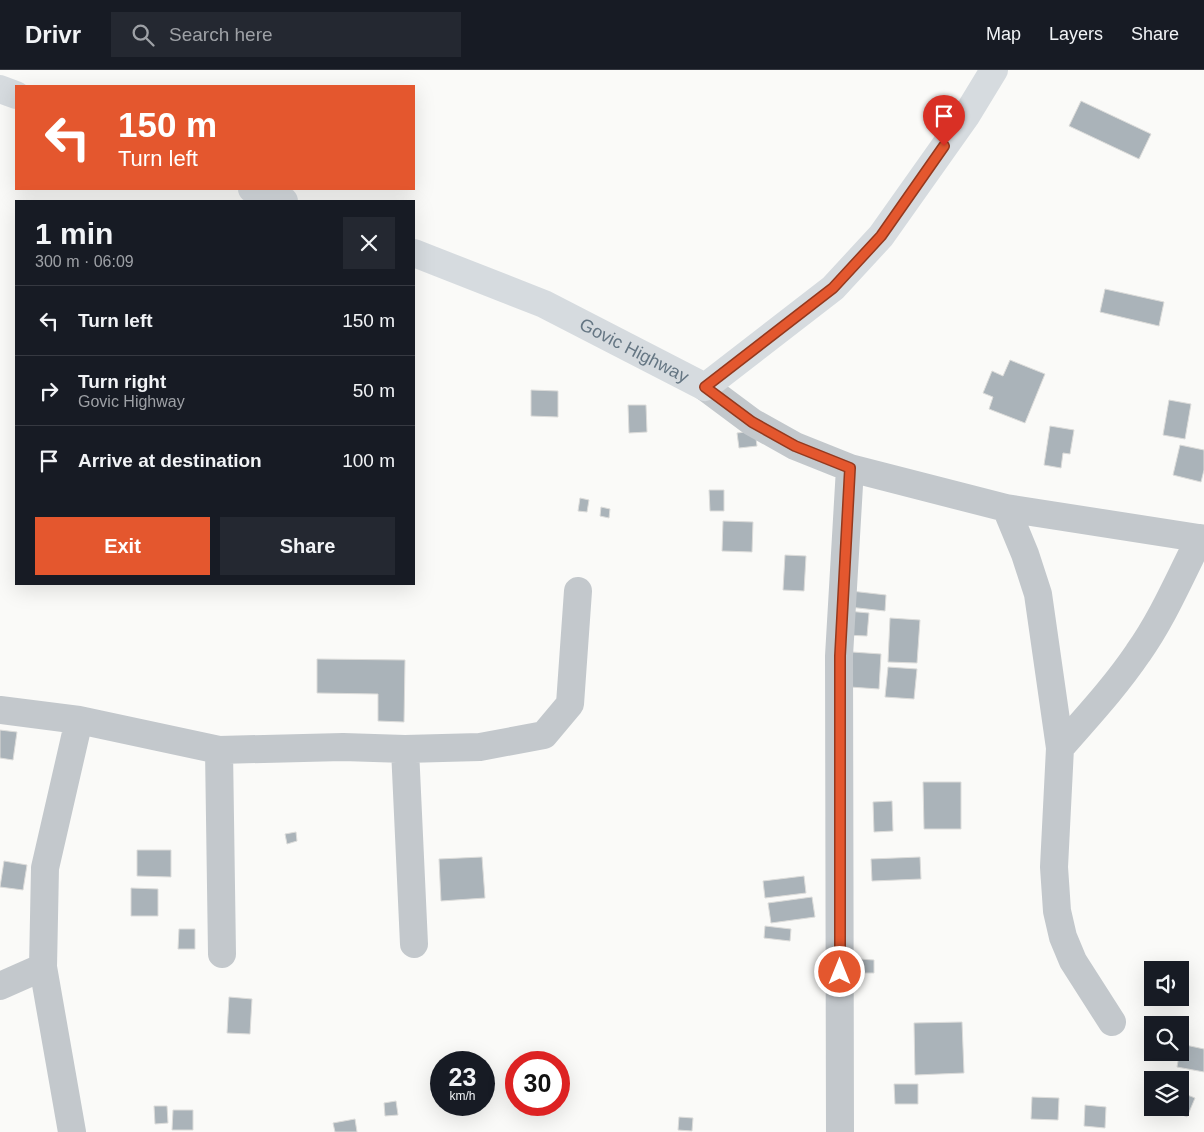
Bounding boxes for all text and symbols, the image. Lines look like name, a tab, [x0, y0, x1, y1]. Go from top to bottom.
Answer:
search box	[111, 12, 461, 57]
text: Drivr	[25, 21, 81, 48]
icon: search	[129, 21, 157, 49]
text: Search here	[169, 24, 273, 45]
text: Map	[986, 24, 1021, 44]
text: Layers	[1049, 24, 1103, 44]
text: Share	[1131, 24, 1179, 44]
pin	[923, 95, 965, 146]
icon: arrive	[930, 102, 958, 130]
icon: left	[35, 105, 100, 170]
text: 150 m	[118, 105, 217, 144]
text: Turn left	[118, 146, 198, 171]
text: 1 min	[35, 217, 113, 250]
button: close	[343, 217, 395, 269]
text: 300 m · 06:09	[35, 253, 134, 270]
icon: left	[35, 307, 63, 335]
text: Turn left	[78, 310, 153, 331]
text: 150 m	[342, 310, 395, 331]
street label: Govic Highway	[576, 314, 692, 387]
text: Turn right	[78, 371, 166, 392]
icon: right	[35, 377, 63, 405]
text: 50 m	[353, 380, 395, 401]
text: Govic Highway	[78, 393, 185, 410]
icon: arrive	[35, 447, 63, 475]
text: Arrive at destination	[78, 450, 262, 471]
text: 100 m	[342, 450, 395, 471]
button: Exit	[35, 517, 210, 575]
button: Share	[220, 517, 395, 575]
position arrow	[813, 945, 865, 997]
map controls	[1144, 961, 1189, 1116]
button: sound	[1144, 961, 1189, 1006]
button: search	[1144, 1016, 1189, 1061]
speed limit sign: 30	[505, 1051, 570, 1116]
text: 23	[449, 1063, 476, 1091]
button: layers	[1144, 1071, 1189, 1116]
text: km/h	[449, 1089, 476, 1103]

